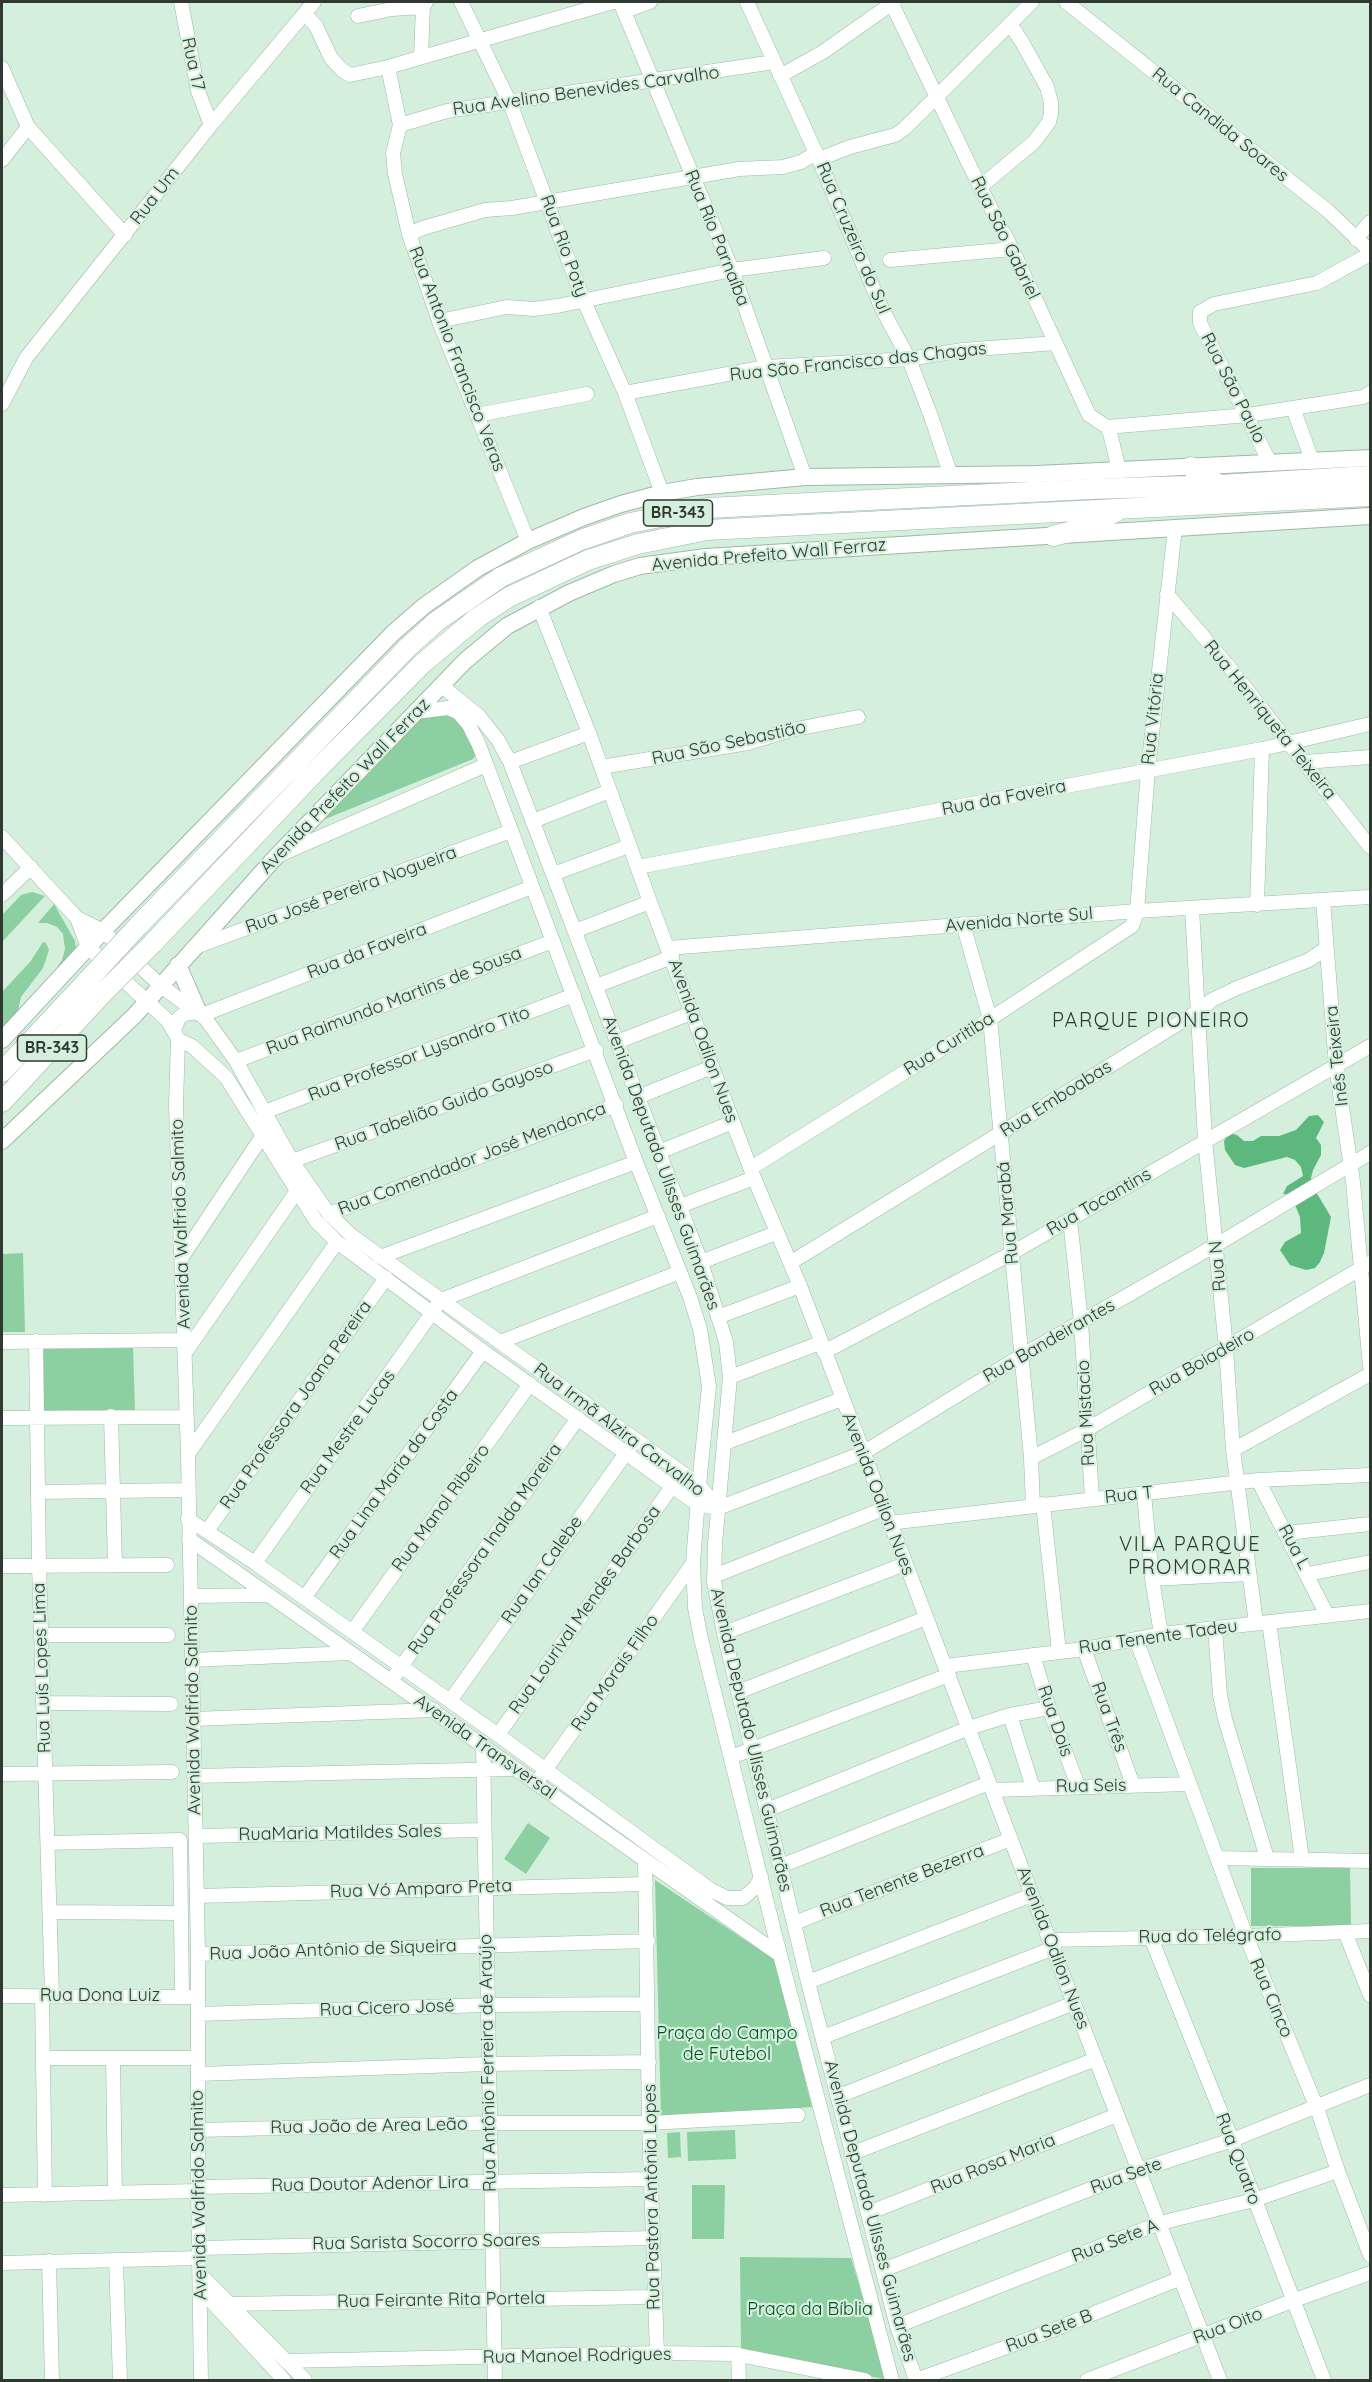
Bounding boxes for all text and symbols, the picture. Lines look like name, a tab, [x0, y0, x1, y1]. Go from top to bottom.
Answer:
street label: Rua 17	[177, 35, 209, 93]
street label: Rua Avelino Benevides Carvalho	[451, 62, 721, 120]
street label: Rua Candida Soares	[1147, 63, 1293, 187]
street label: Rua Cruzeiro do Sul	[811, 159, 895, 317]
street label: Rua Um	[126, 163, 184, 229]
street label: Rua Rio Parnaíba	[680, 167, 754, 309]
street label: Rua São Gabriel	[966, 173, 1044, 303]
street label: Rua Rio Poty	[535, 192, 593, 300]
street label: Rua Antonio Francisco Veras	[404, 243, 510, 475]
street label: Rua São Paulo	[1196, 329, 1270, 447]
street label: Rua São Francisco das Chagas	[729, 338, 987, 386]
road number: BR-343	[644, 500, 712, 526]
street label: Avenida Prefeito Wall Ferraz	[651, 534, 887, 576]
street label: Rua Henriqueta Teixeira	[1199, 636, 1341, 804]
street label: Rua Vitória	[1137, 672, 1169, 766]
street label: Avenida Prefeito Wall Ferraz	[255, 694, 435, 878]
street label: Rua São Sebastião	[650, 716, 808, 770]
street label: Rua da Faveira	[940, 775, 1068, 821]
street label: Rua José Pereira Nogueira	[242, 842, 460, 938]
street label: Avenida Norte Sul	[944, 903, 1094, 937]
street label: Rua da Faveira	[304, 918, 430, 984]
street label: Rua Raimundo Martins de Sousa	[263, 942, 525, 1060]
street label: Avenida Odilon Nues	[663, 956, 743, 1126]
street label: Rua Professor Lysandro Tito	[305, 1002, 533, 1106]
street label: Inês Teixeira	[1321, 1004, 1353, 1108]
street label: Rua Curitiba	[900, 1008, 998, 1080]
district label: PARQUE PIONEIRO	[1052, 1009, 1250, 1033]
street label: Avenida Deputado Ulisses Guimarães	[598, 1013, 724, 1313]
road number: BR-343	[17, 1035, 86, 1061]
street label: Rua Tabelião Guido Gayoso	[332, 1056, 556, 1156]
street label: Rua Emboabas	[996, 1056, 1116, 1142]
street label: Rua Comendador José Mendonça	[335, 1098, 609, 1220]
street label: Avenida Walfrido Salmito	[167, 1119, 195, 1329]
street label: Rua Marabá	[993, 1161, 1023, 1265]
street label: Rua Tocantins	[1043, 1163, 1155, 1241]
street label: Rua N	[1205, 1240, 1231, 1292]
street label: Rua Bandeirantes	[979, 1295, 1119, 1387]
street label: Rua Professora Joana Pereira	[216, 1297, 376, 1513]
street label: Rua Boiadeiro	[1146, 1323, 1258, 1401]
street label: Rua Irmã Alzira Carvalho	[529, 1359, 709, 1501]
street label: Rua Mistacio	[1072, 1359, 1100, 1467]
street label: Rua Mestre Lucas	[296, 1366, 400, 1498]
street label: Rua Lina Maria da Costa	[325, 1385, 463, 1563]
street label: Avenida Odilon Nues	[837, 1410, 919, 1578]
street label: Rua Professora Inalda Moreira	[404, 1439, 566, 1659]
street label: Rua Manol Ribeiro	[387, 1440, 495, 1576]
street label: Rua T	[1104, 1482, 1154, 1508]
street label: Rua Lourival Mendes Barbosa	[505, 1502, 665, 1718]
street label: Rua Ian Calebe	[497, 1512, 587, 1628]
street label: Rua L	[1273, 1521, 1315, 1573]
district label: VILA PARQUE PROMORAR	[1119, 1533, 1261, 1580]
street label: Rua Luís Lopes Lima	[28, 1582, 56, 1754]
street label: Avenida Deputado Ulisses Guimarães	[705, 1586, 797, 1894]
street label: Avenida Walfrido Salmito	[180, 1605, 206, 1815]
street label: Rua Morais Filho	[567, 1610, 663, 1736]
street label: Rua Tenente Tadeu	[1077, 1615, 1239, 1659]
street label: Rua Três	[1086, 1679, 1132, 1755]
street label: Rua Dois	[1033, 1682, 1077, 1760]
street label: Avenida Transversal	[410, 1690, 560, 1804]
street label: Rua Seis	[1056, 1775, 1126, 1797]
street label: RuaMaria Matildes Sales	[238, 1820, 442, 1846]
street label: Rua Tenente Bezerra	[817, 1840, 987, 1922]
street label: Avenida Odilon Nues	[1012, 1864, 1094, 2032]
street label: Rua Vó Amparo Preta	[330, 1875, 512, 1903]
street label: Rua do Telégrafo	[1138, 1924, 1282, 1948]
street label: Rua Antônio Ferreira de Araújo	[475, 1934, 501, 2192]
street label: Rua João Antônio de Siqueira	[209, 1935, 457, 1965]
street label: Rua Cinco	[1245, 1955, 1297, 2041]
street label: Rua Dona Luiz	[40, 1985, 160, 2007]
street label: Rua Cicero José	[319, 1995, 455, 2021]
park label: Praça do Campo de Futebol	[656, 2023, 798, 2066]
street label: Avenida Deputado Ulisses Guimarães	[819, 2058, 921, 2364]
street label: Rua Pastora Antônia Lopes	[639, 2084, 665, 2310]
street label: Avenida Walfrido Salmito	[186, 2090, 212, 2300]
street label: Rua Quatro	[1211, 2110, 1265, 2208]
street label: Rua João de Area Leão	[270, 2113, 468, 2139]
street label: Rua Rosa Maria	[927, 2129, 1059, 2199]
street label: Rua Sete	[1087, 2153, 1165, 2199]
street label: Rua Doutor Adenor Lira	[271, 2171, 469, 2197]
street label: Rua Sete A	[1069, 2215, 1161, 2267]
street label: Rua Sarista Socorro Soares	[312, 2229, 540, 2255]
street label: Rua Feirante Rita Portela	[337, 2287, 545, 2313]
park label: Praça da Bíblia	[747, 2299, 873, 2321]
street label: Rua Oito	[1190, 2303, 1266, 2349]
street label: Rua Sete B	[1003, 2305, 1095, 2357]
street label: Rua Manoel Rodrigues	[482, 2344, 672, 2368]

